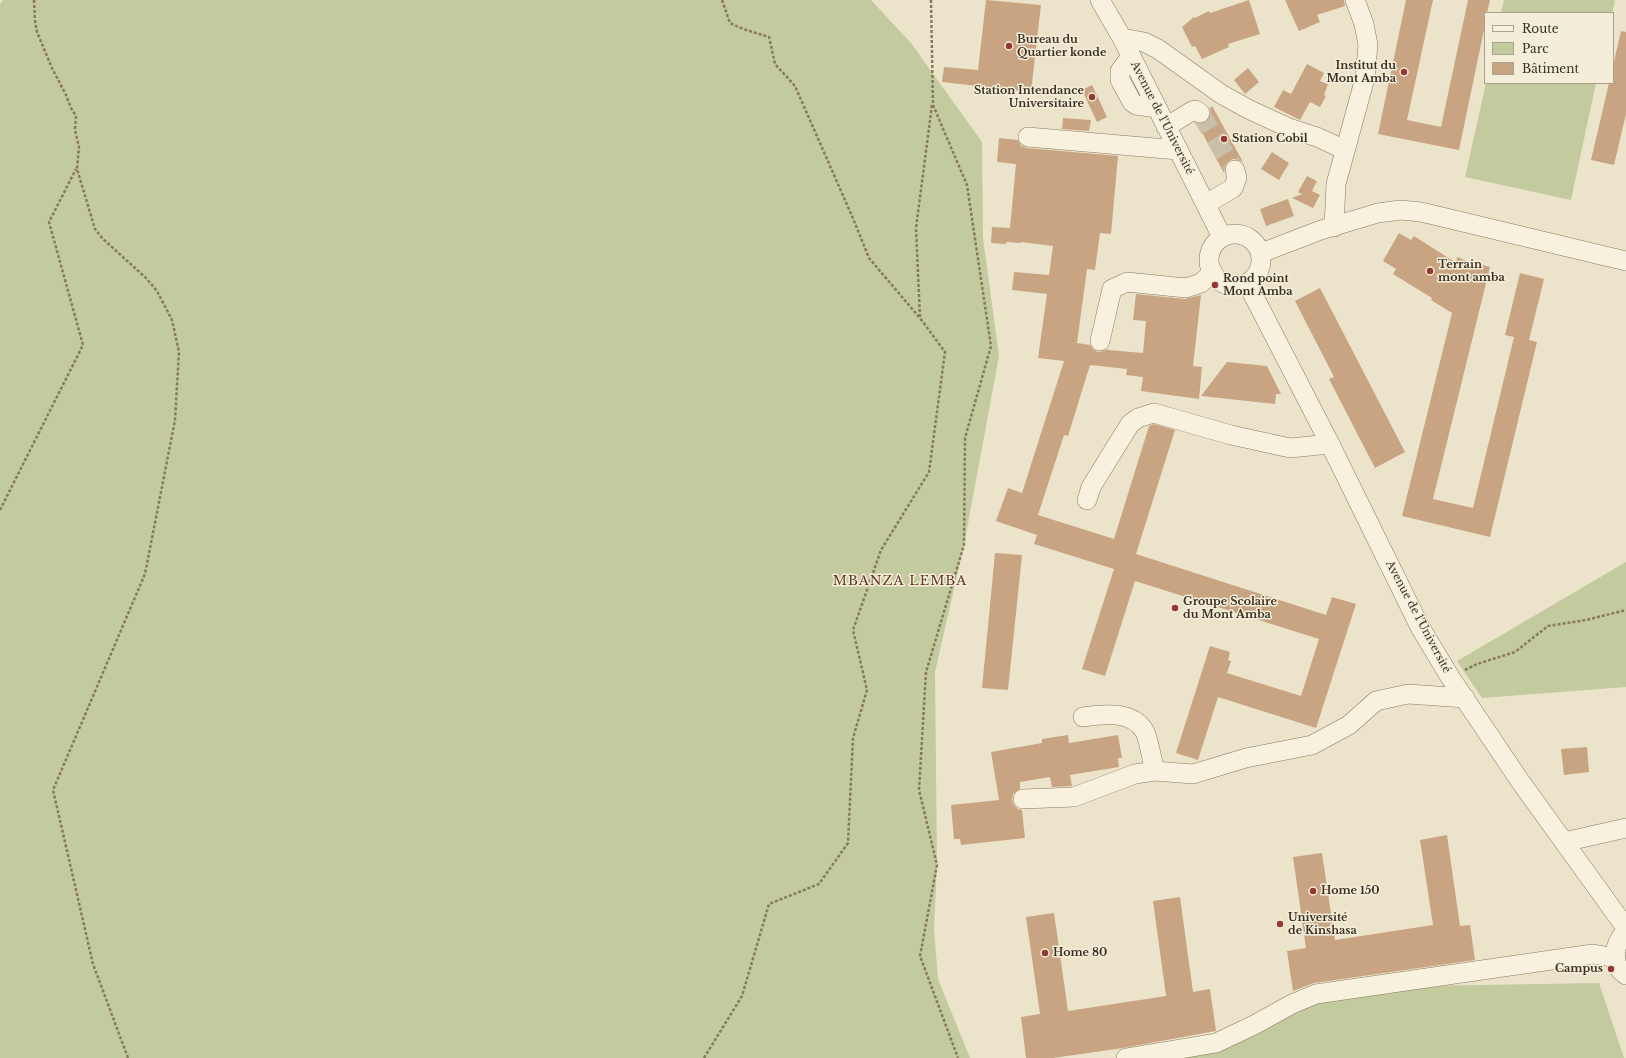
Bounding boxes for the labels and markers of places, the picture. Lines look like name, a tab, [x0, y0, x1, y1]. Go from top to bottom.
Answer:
place label: Bureau du Quartier konde	[1017, 33, 1106, 59]
marker: Bureau du Quartier konde	[1004, 41, 1014, 51]
place label: Institut du Mont Amba	[1326, 59, 1396, 85]
marker: Institut du Mont Amba	[1399, 67, 1409, 77]
place label: Station Intendance Universitaire	[974, 84, 1084, 110]
marker: Station Intendance Universitaire	[1087, 92, 1097, 102]
place label: Station Cobil	[1232, 132, 1308, 146]
marker: Station Cobil	[1219, 134, 1229, 144]
place label: Terrain mont amba	[1438, 258, 1505, 284]
marker: Terrain mont amba	[1425, 266, 1435, 276]
place label: Rond point Mont Amba	[1223, 272, 1293, 298]
marker: Rond point Mont Amba	[1210, 280, 1220, 290]
place label: Groupe Scolaire du Mont Amba	[1183, 595, 1277, 621]
marker: Groupe Scolaire du Mont Amba	[1170, 603, 1180, 613]
place label: Home 150	[1321, 884, 1380, 898]
marker: Home 150	[1308, 886, 1318, 896]
place label: Université de Kinshasa	[1288, 911, 1357, 937]
marker: Université de Kinshasa	[1275, 919, 1285, 929]
place label: Home 80	[1053, 946, 1107, 960]
marker: Home 80	[1040, 948, 1050, 958]
place label: Campus	[1555, 962, 1603, 976]
marker: Campus	[1606, 964, 1616, 974]

